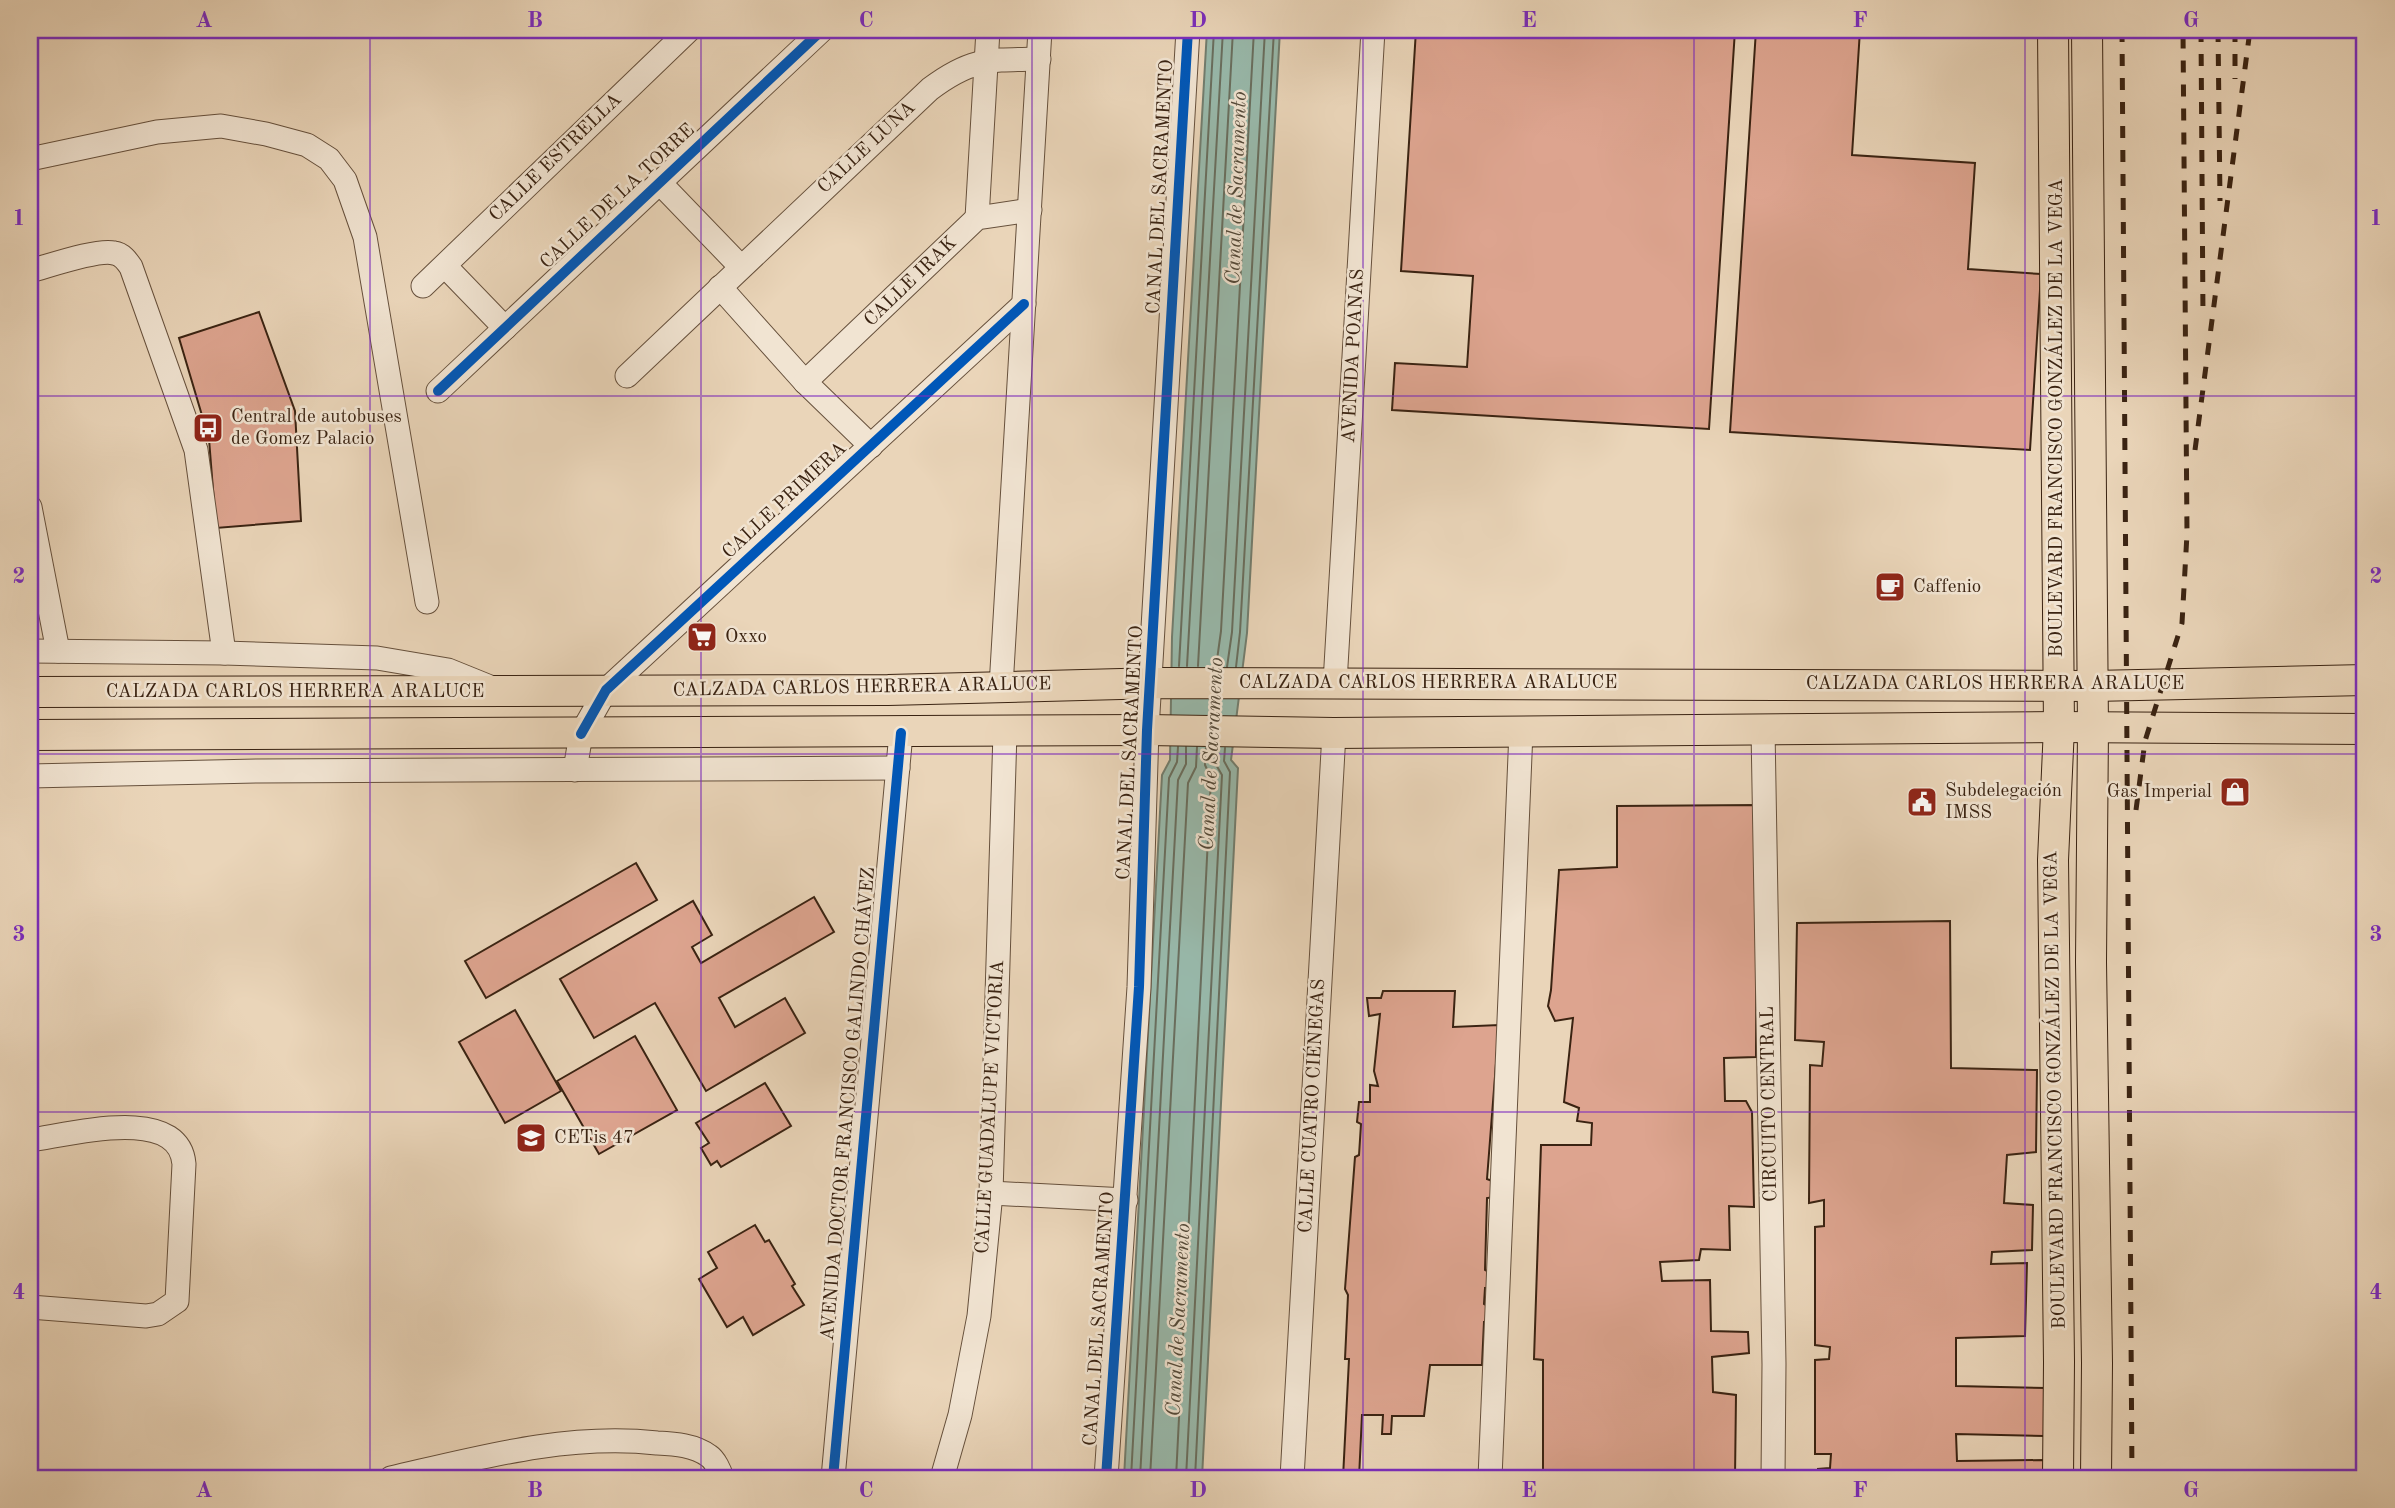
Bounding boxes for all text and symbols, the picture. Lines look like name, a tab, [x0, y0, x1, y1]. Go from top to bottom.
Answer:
text: A	[195, 9, 213, 32]
text: B	[527, 9, 543, 32]
text: C	[858, 9, 874, 32]
text: D	[1189, 9, 1207, 32]
text: E	[1521, 9, 1537, 32]
text: F	[1852, 9, 1868, 32]
text: G	[2183, 9, 2199, 32]
street label: CANAL DEL SACRAMENTO	[1145, 59, 1177, 315]
street label: CALLE ESTRELLA	[486, 90, 626, 226]
water label: Canal de Sacramento	[1223, 91, 1251, 285]
street label: CALLE LUNA	[815, 98, 920, 198]
street label: CALLE DE LA TORRE	[537, 121, 699, 273]
street label: BOULEVARD FRANCISCO GONZÁLEZ DE LA VEGA	[2044, 178, 2067, 657]
text: 1	[12, 207, 26, 230]
text: 1	[2369, 207, 2383, 230]
street label: CALLE IRAK	[861, 233, 961, 331]
street label: AVENIDA POANAS	[1340, 268, 1368, 444]
place label: Central de autobuses de Gomez Palacio	[231, 408, 402, 449]
bus stop icon: Central de autobuses de Gomez Palacio	[191, 411, 225, 445]
street label: CALLE PRIMERA	[720, 439, 851, 563]
text: 2	[12, 565, 26, 588]
text: 2	[2369, 565, 2383, 588]
cafe icon: Caffenio	[1873, 570, 1907, 604]
place label: Caffenio	[1913, 578, 1981, 597]
supermarket icon: Oxxo	[685, 620, 719, 654]
street label: CANAL DEL SACRAMENTO	[1115, 625, 1147, 881]
place label: Oxxo	[725, 628, 767, 647]
water label: Canal de Sacramento	[1196, 657, 1228, 851]
street label: CALZADA CARLOS HERRERA ARALUCE	[1239, 674, 1617, 693]
street label: CALZADA CARLOS HERRERA ARALUCE	[673, 675, 1051, 701]
street label: CALZADA CARLOS HERRERA ARALUCE	[1806, 675, 2184, 694]
street label: CALZADA CARLOS HERRERA ARALUCE	[106, 683, 484, 702]
shop icon: Gas Imperial	[2218, 775, 2252, 809]
place label: Subdelegación IMSS	[1945, 782, 2062, 823]
place label: Gas Imperial	[2107, 783, 2212, 802]
public building icon: Subdelegación IMSS	[1905, 785, 1939, 819]
street label: BOULEVARD FRANCISCO GONZÁLEZ DE LA VEGA	[2038, 850, 2070, 1330]
street label: AVENIDA DOCTOR FRANCISCO GALINDO CHÁVEZ	[815, 866, 879, 1342]
text: 3	[12, 923, 26, 946]
text: 3	[2369, 923, 2383, 946]
street label: CALLE GUADALUPE VICTORIA	[974, 959, 1008, 1255]
street label: CALLE CUATRO CIÉNEGAS	[1293, 978, 1329, 1234]
street label: CIRCUITO CENTRAL	[1759, 1006, 1781, 1202]
school or university icon: CETis 47	[514, 1121, 548, 1155]
place label: CETis 47	[554, 1129, 634, 1148]
street label: CANAL DEL SACRAMENTO	[1082, 1191, 1118, 1447]
water label: Canal de Sacramento	[1163, 1223, 1195, 1417]
text: 4	[12, 1281, 26, 1304]
text: 4	[2369, 1281, 2383, 1304]
text: A	[195, 1479, 213, 1502]
text: B	[527, 1479, 543, 1502]
text: C	[858, 1479, 874, 1502]
text: D	[1189, 1479, 1207, 1502]
text: E	[1521, 1479, 1537, 1502]
text: F	[1852, 1479, 1868, 1502]
text: G	[2183, 1479, 2199, 1502]

